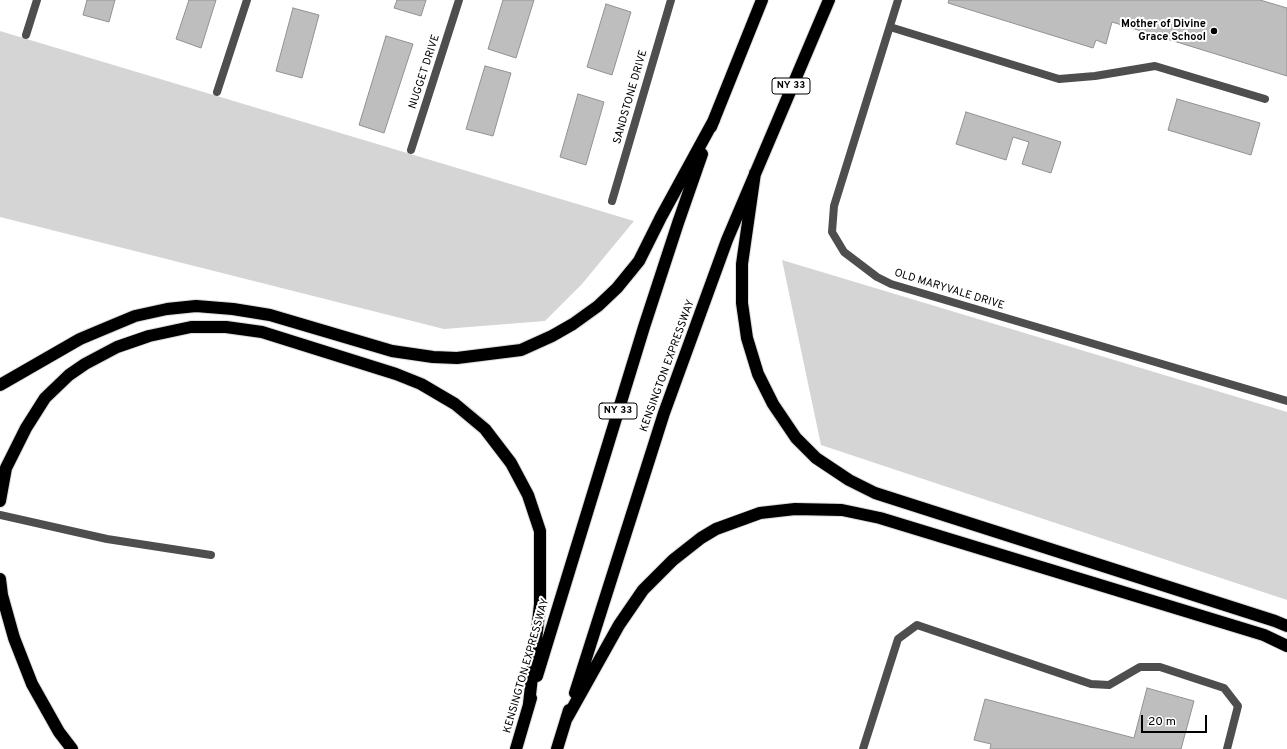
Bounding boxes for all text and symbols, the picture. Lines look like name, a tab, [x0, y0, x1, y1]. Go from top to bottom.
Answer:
place label: Mother of Divine Grace School	[1121, 18, 1206, 44]
marker: Mother of Divine Grace School	[1209, 26, 1219, 36]
street label: NUGGET DRIVE	[407, 33, 443, 111]
street label: SANDSTONE DRIVE	[611, 48, 651, 146]
road number: NY 33	[772, 78, 810, 94]
street label: OLD MARYVALE DRIVE	[892, 267, 1006, 313]
street label: KENSINGTON EXPRESSWAY	[638, 298, 698, 434]
road number: NY 33	[599, 403, 637, 419]
street label: KENSINGTON EXPRESSWAY	[501, 597, 553, 735]
scale bar	[1143, 707, 1209, 733]
text: 20 m	[1148, 714, 1176, 730]

